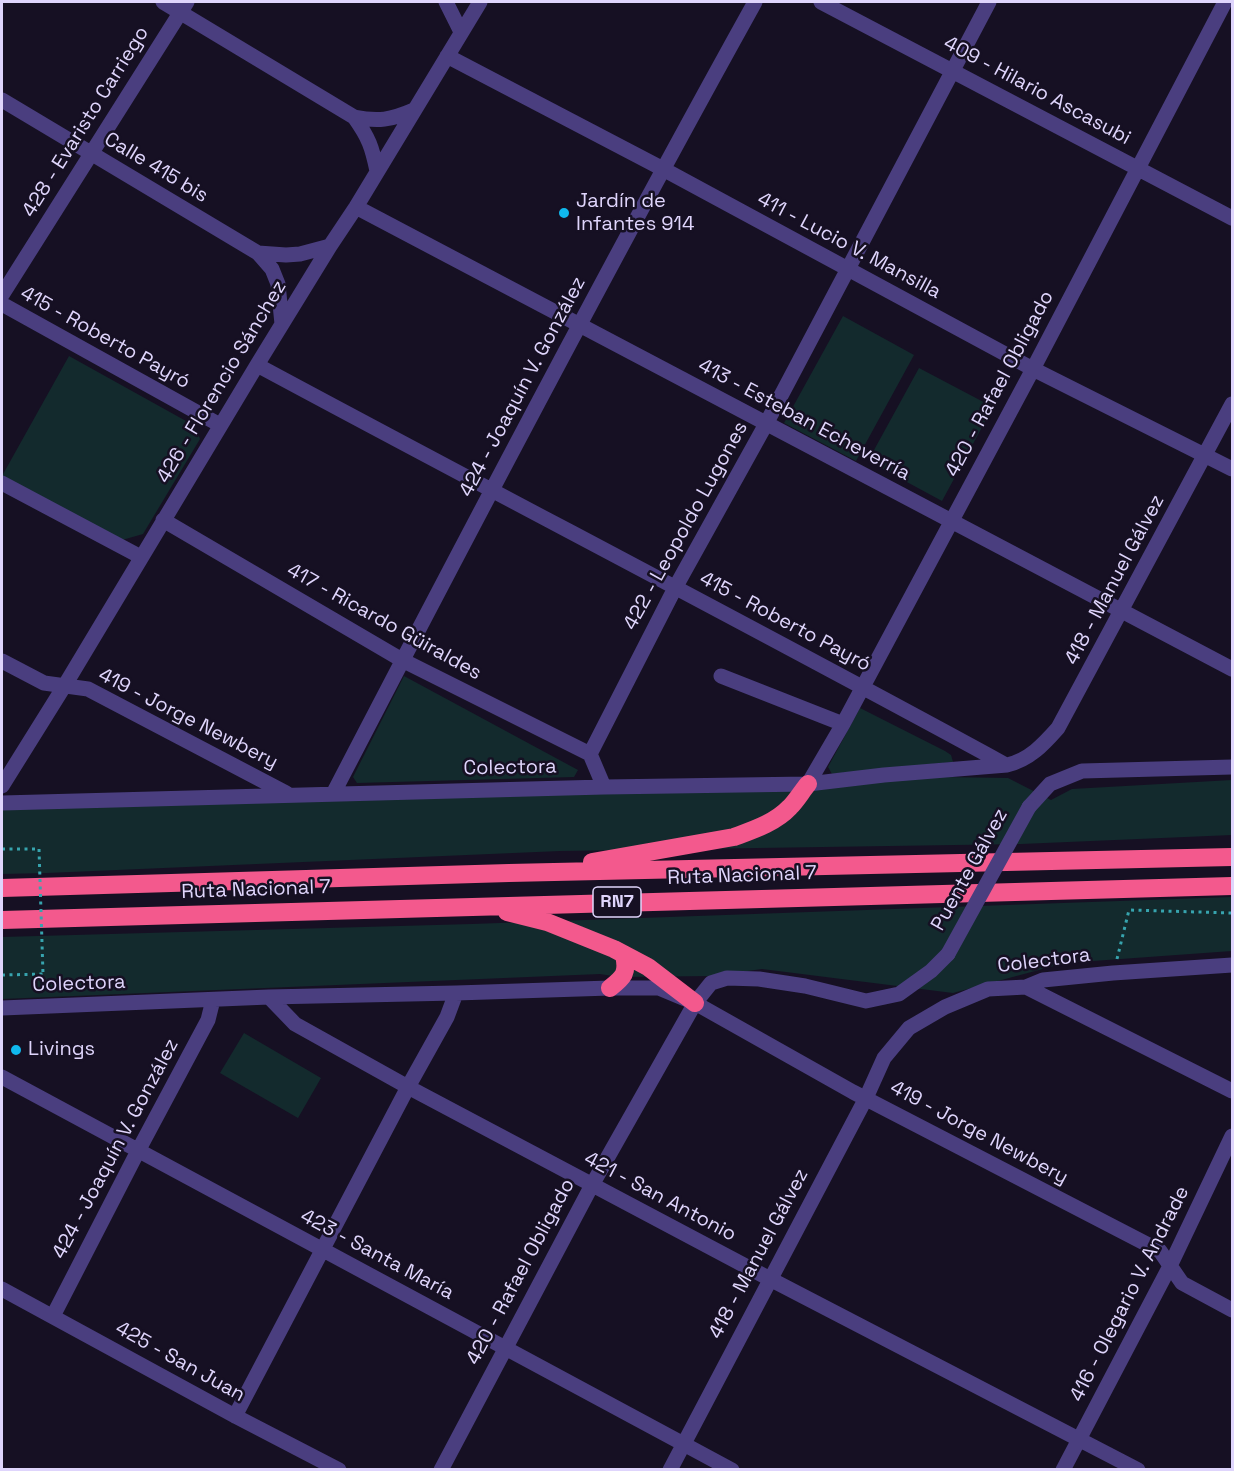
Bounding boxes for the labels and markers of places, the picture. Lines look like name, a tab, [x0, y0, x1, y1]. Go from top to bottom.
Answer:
place label: Jardín de Infantes 914	[576, 190, 694, 237]
marker: Jardín de Infantes 914	[557, 206, 571, 220]
place label: Livings	[28, 1038, 95, 1062]
marker: Livings	[9, 1043, 23, 1057]

